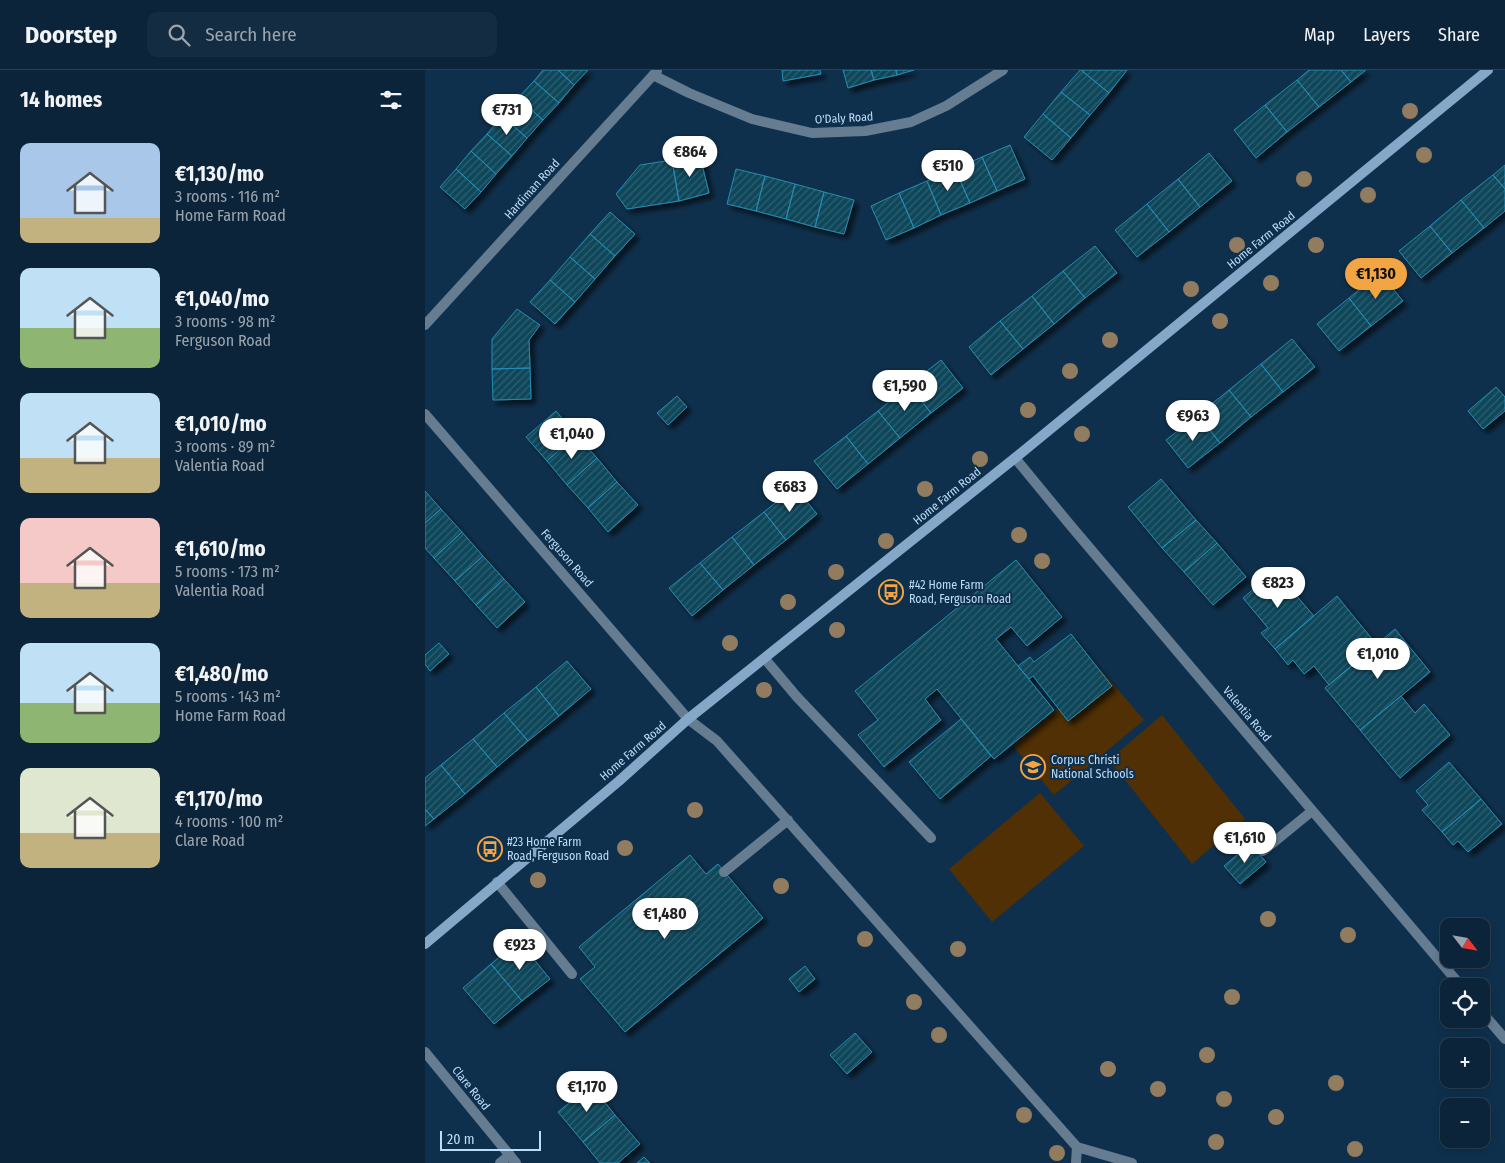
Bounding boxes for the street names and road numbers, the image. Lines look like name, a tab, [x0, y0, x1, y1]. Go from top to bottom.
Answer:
street label: O'Daly Road	[814, 109, 874, 127]
street label: Hardiman Road	[502, 156, 562, 222]
street label: Home Farm Road	[1224, 208, 1298, 272]
street label: Home Farm Road	[910, 464, 984, 528]
street label: Ferguson Road	[538, 526, 596, 590]
street label: Valentia Road	[1220, 684, 1274, 744]
street label: Home Farm Road	[597, 718, 669, 784]
street label: Clare Road	[449, 1063, 493, 1113]

